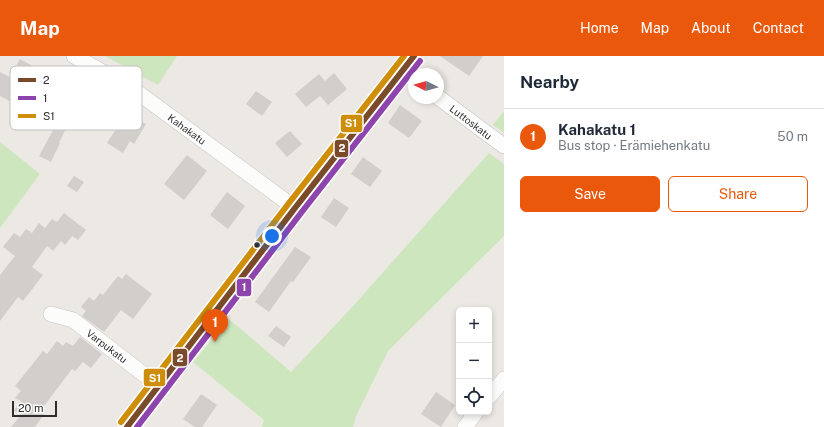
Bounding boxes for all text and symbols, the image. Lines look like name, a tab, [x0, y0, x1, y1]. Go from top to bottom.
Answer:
text: Map	[20, 17, 60, 39]
text: Home	[580, 20, 619, 36]
text: Map	[641, 20, 669, 36]
text: About	[691, 20, 731, 36]
text: Contact	[753, 20, 804, 36]
legend	[10, 66, 142, 130]
north arrow	[408, 68, 444, 104]
text: Nearby	[520, 72, 579, 92]
text: 2	[43, 74, 50, 86]
text: 1	[43, 92, 47, 104]
street label: Luttoskatu	[447, 102, 495, 142]
text: S1	[43, 110, 55, 122]
street label: Kahakatu	[166, 111, 208, 147]
line badge: S1	[340, 114, 363, 133]
text: S1	[345, 117, 357, 129]
text: Kahakatu 1	[558, 121, 636, 138]
text: 1	[530, 129, 536, 144]
text: 50 m	[777, 129, 808, 144]
text: Bus stop · Erämiehenkatu	[558, 138, 710, 153]
line badge: 2	[334, 139, 349, 158]
text: 2	[339, 142, 346, 154]
button: Save	[520, 176, 660, 212]
button: Share	[668, 176, 808, 212]
your location	[262, 226, 282, 246]
unlabelled marker	[252, 240, 262, 250]
line badge: 1	[236, 278, 252, 297]
text: 1	[242, 281, 246, 293]
map controls	[456, 307, 492, 415]
button: +	[456, 307, 492, 343]
pin: 1	[202, 309, 228, 342]
street label: Varpukatu	[84, 327, 130, 365]
button: −	[456, 343, 492, 379]
line badge: 2	[172, 348, 188, 367]
text: 2	[177, 352, 184, 364]
line badge: S1	[143, 368, 166, 387]
text: S1	[149, 372, 161, 384]
button: locate	[456, 379, 492, 415]
scale bar	[12, 399, 57, 418]
text: 20 m	[18, 402, 43, 414]

